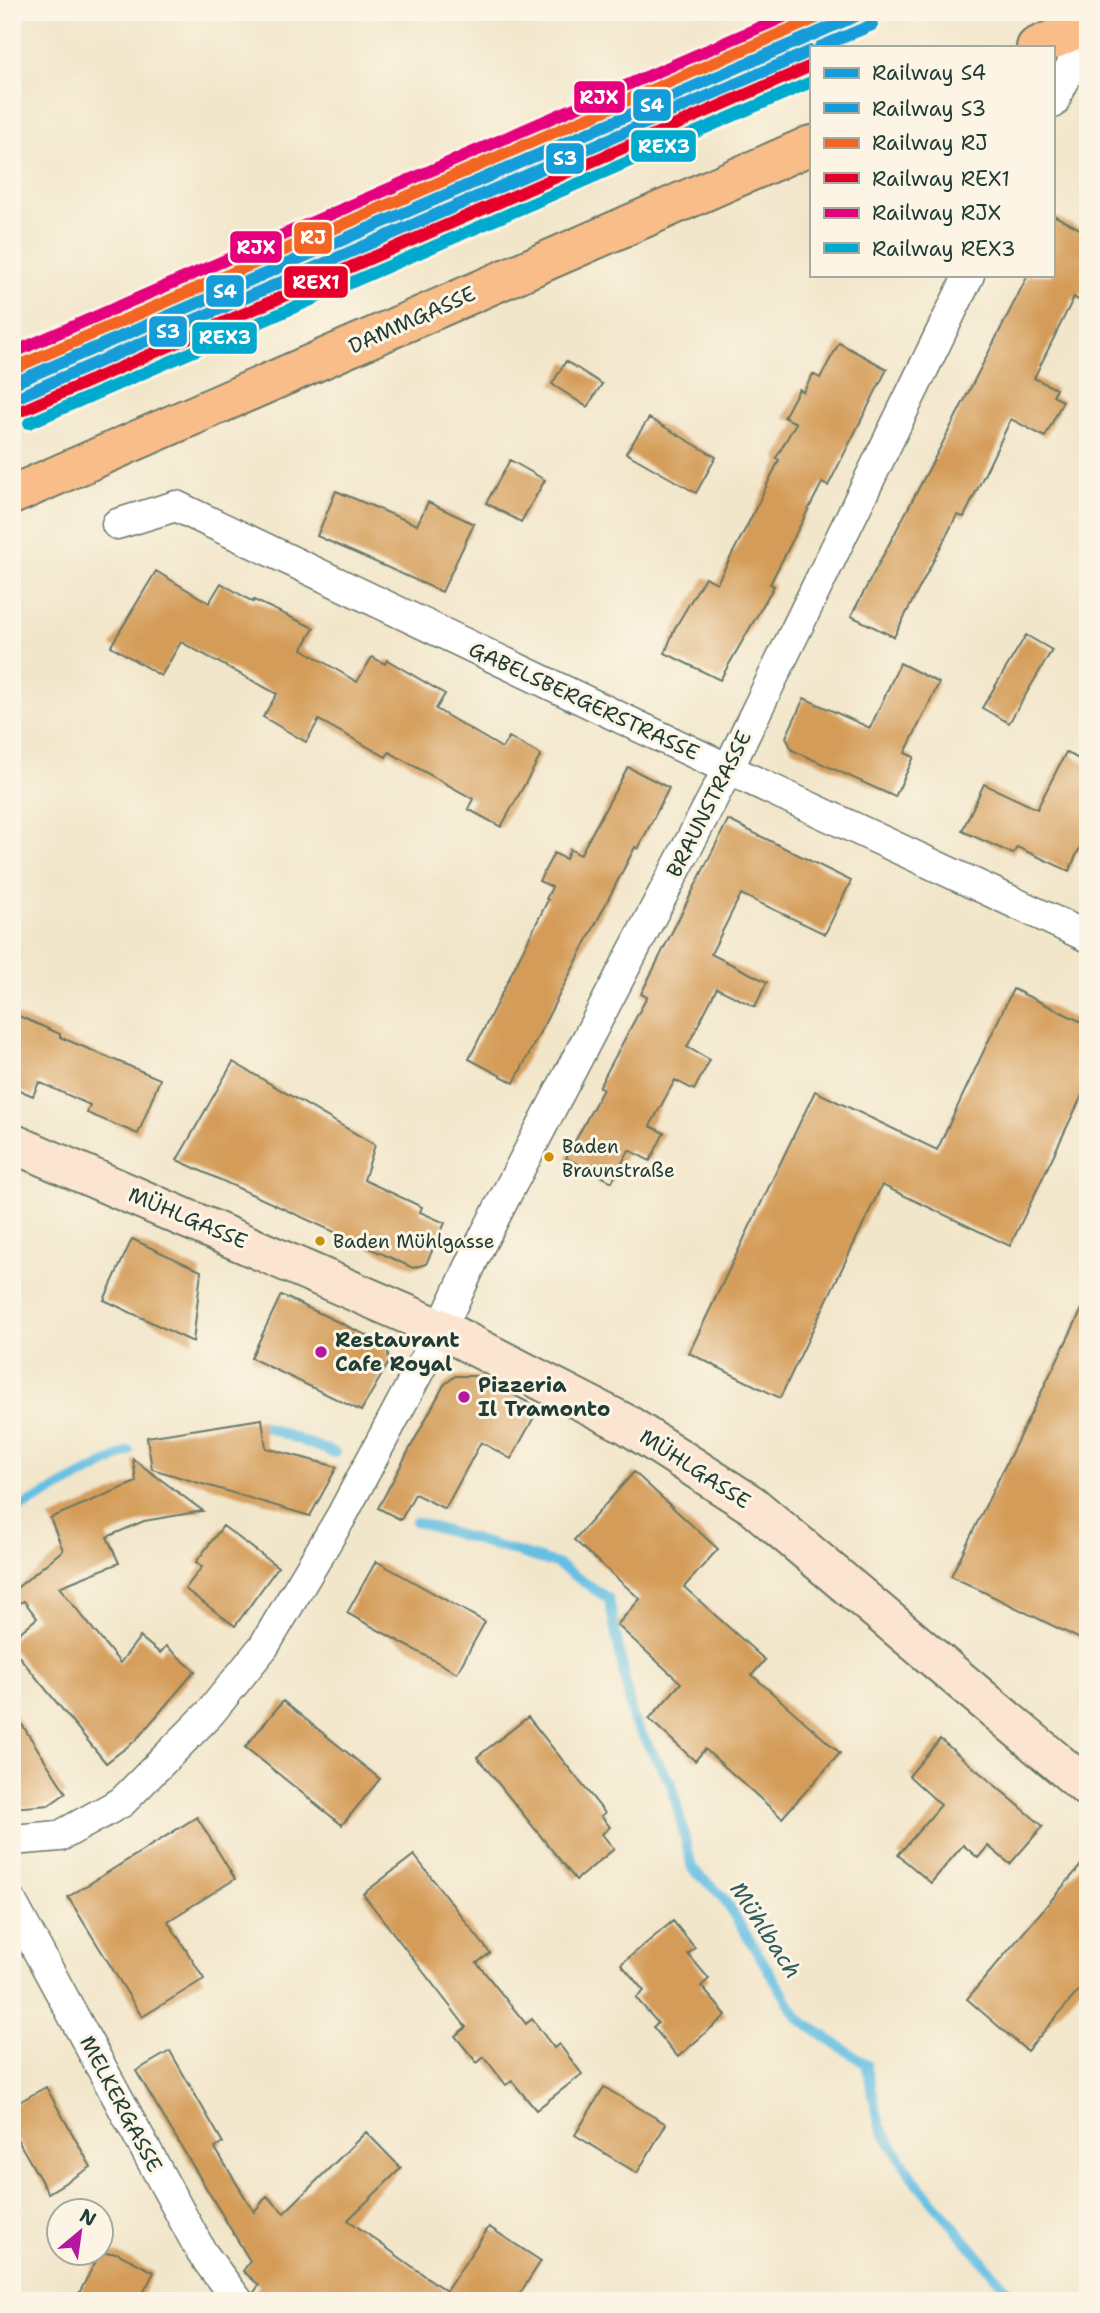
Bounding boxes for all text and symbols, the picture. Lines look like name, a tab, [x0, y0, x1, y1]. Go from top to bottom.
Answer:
legend	[810, 46, 1054, 276]
text: Railway S4	[872, 59, 986, 87]
line badge: RJX	[573, 80, 626, 114]
text: RJX	[579, 85, 619, 110]
line badge: S4	[632, 88, 672, 122]
text: S4	[640, 93, 665, 118]
text: Railway S3	[872, 95, 986, 123]
line badge: REX3	[630, 129, 697, 163]
text: Railway RJ	[872, 129, 987, 157]
text: REX3	[638, 134, 690, 159]
line badge: S3	[545, 142, 585, 175]
text: S3	[553, 146, 577, 171]
text: Railway REX1	[872, 165, 1010, 193]
text: Railway RJX	[872, 199, 1001, 227]
line badge: RJ	[293, 221, 333, 255]
text: RJ	[300, 225, 326, 250]
line badge: RJX	[229, 230, 283, 264]
text: RJX	[236, 235, 276, 260]
text: Railway REX3	[872, 235, 1016, 263]
line badge: REX1	[283, 265, 349, 299]
text: REX1	[292, 270, 340, 295]
line badge: S4	[205, 274, 245, 308]
text: S4	[213, 279, 238, 304]
street label: DAMMGASSE	[344, 280, 480, 360]
line badge: S3	[148, 315, 188, 348]
text: S3	[156, 319, 180, 344]
line badge: REX3	[191, 321, 258, 355]
text: REX3	[199, 325, 251, 350]
street label: GABELSBERGERSTRASSE	[464, 635, 704, 767]
street label: BRAUNSTRASSE	[660, 726, 758, 882]
place label: Baden Braunstraße	[562, 1134, 675, 1183]
marker: Baden Braunstraße	[542, 1150, 556, 1164]
street label: MÜHLGASSE	[124, 1180, 252, 1256]
place label: Baden Mühlgasse	[333, 1229, 495, 1254]
marker: Baden Mühlgasse	[313, 1234, 327, 1248]
place label: Restaurant Cafe Royal	[335, 1326, 459, 1378]
marker: Restaurant Cafe Royal	[313, 1344, 329, 1360]
place label: Pizzeria Il Tramonto	[478, 1371, 610, 1423]
marker: Pizzeria Il Tramonto	[456, 1389, 472, 1405]
street label: MÜHLGASSE	[634, 1423, 756, 1515]
water label: Mühlbach	[723, 1876, 809, 1984]
street label: MELKERGASSE	[73, 2031, 169, 2177]
north arrow	[46, 2198, 116, 2268]
text: N	[75, 2203, 101, 2232]

